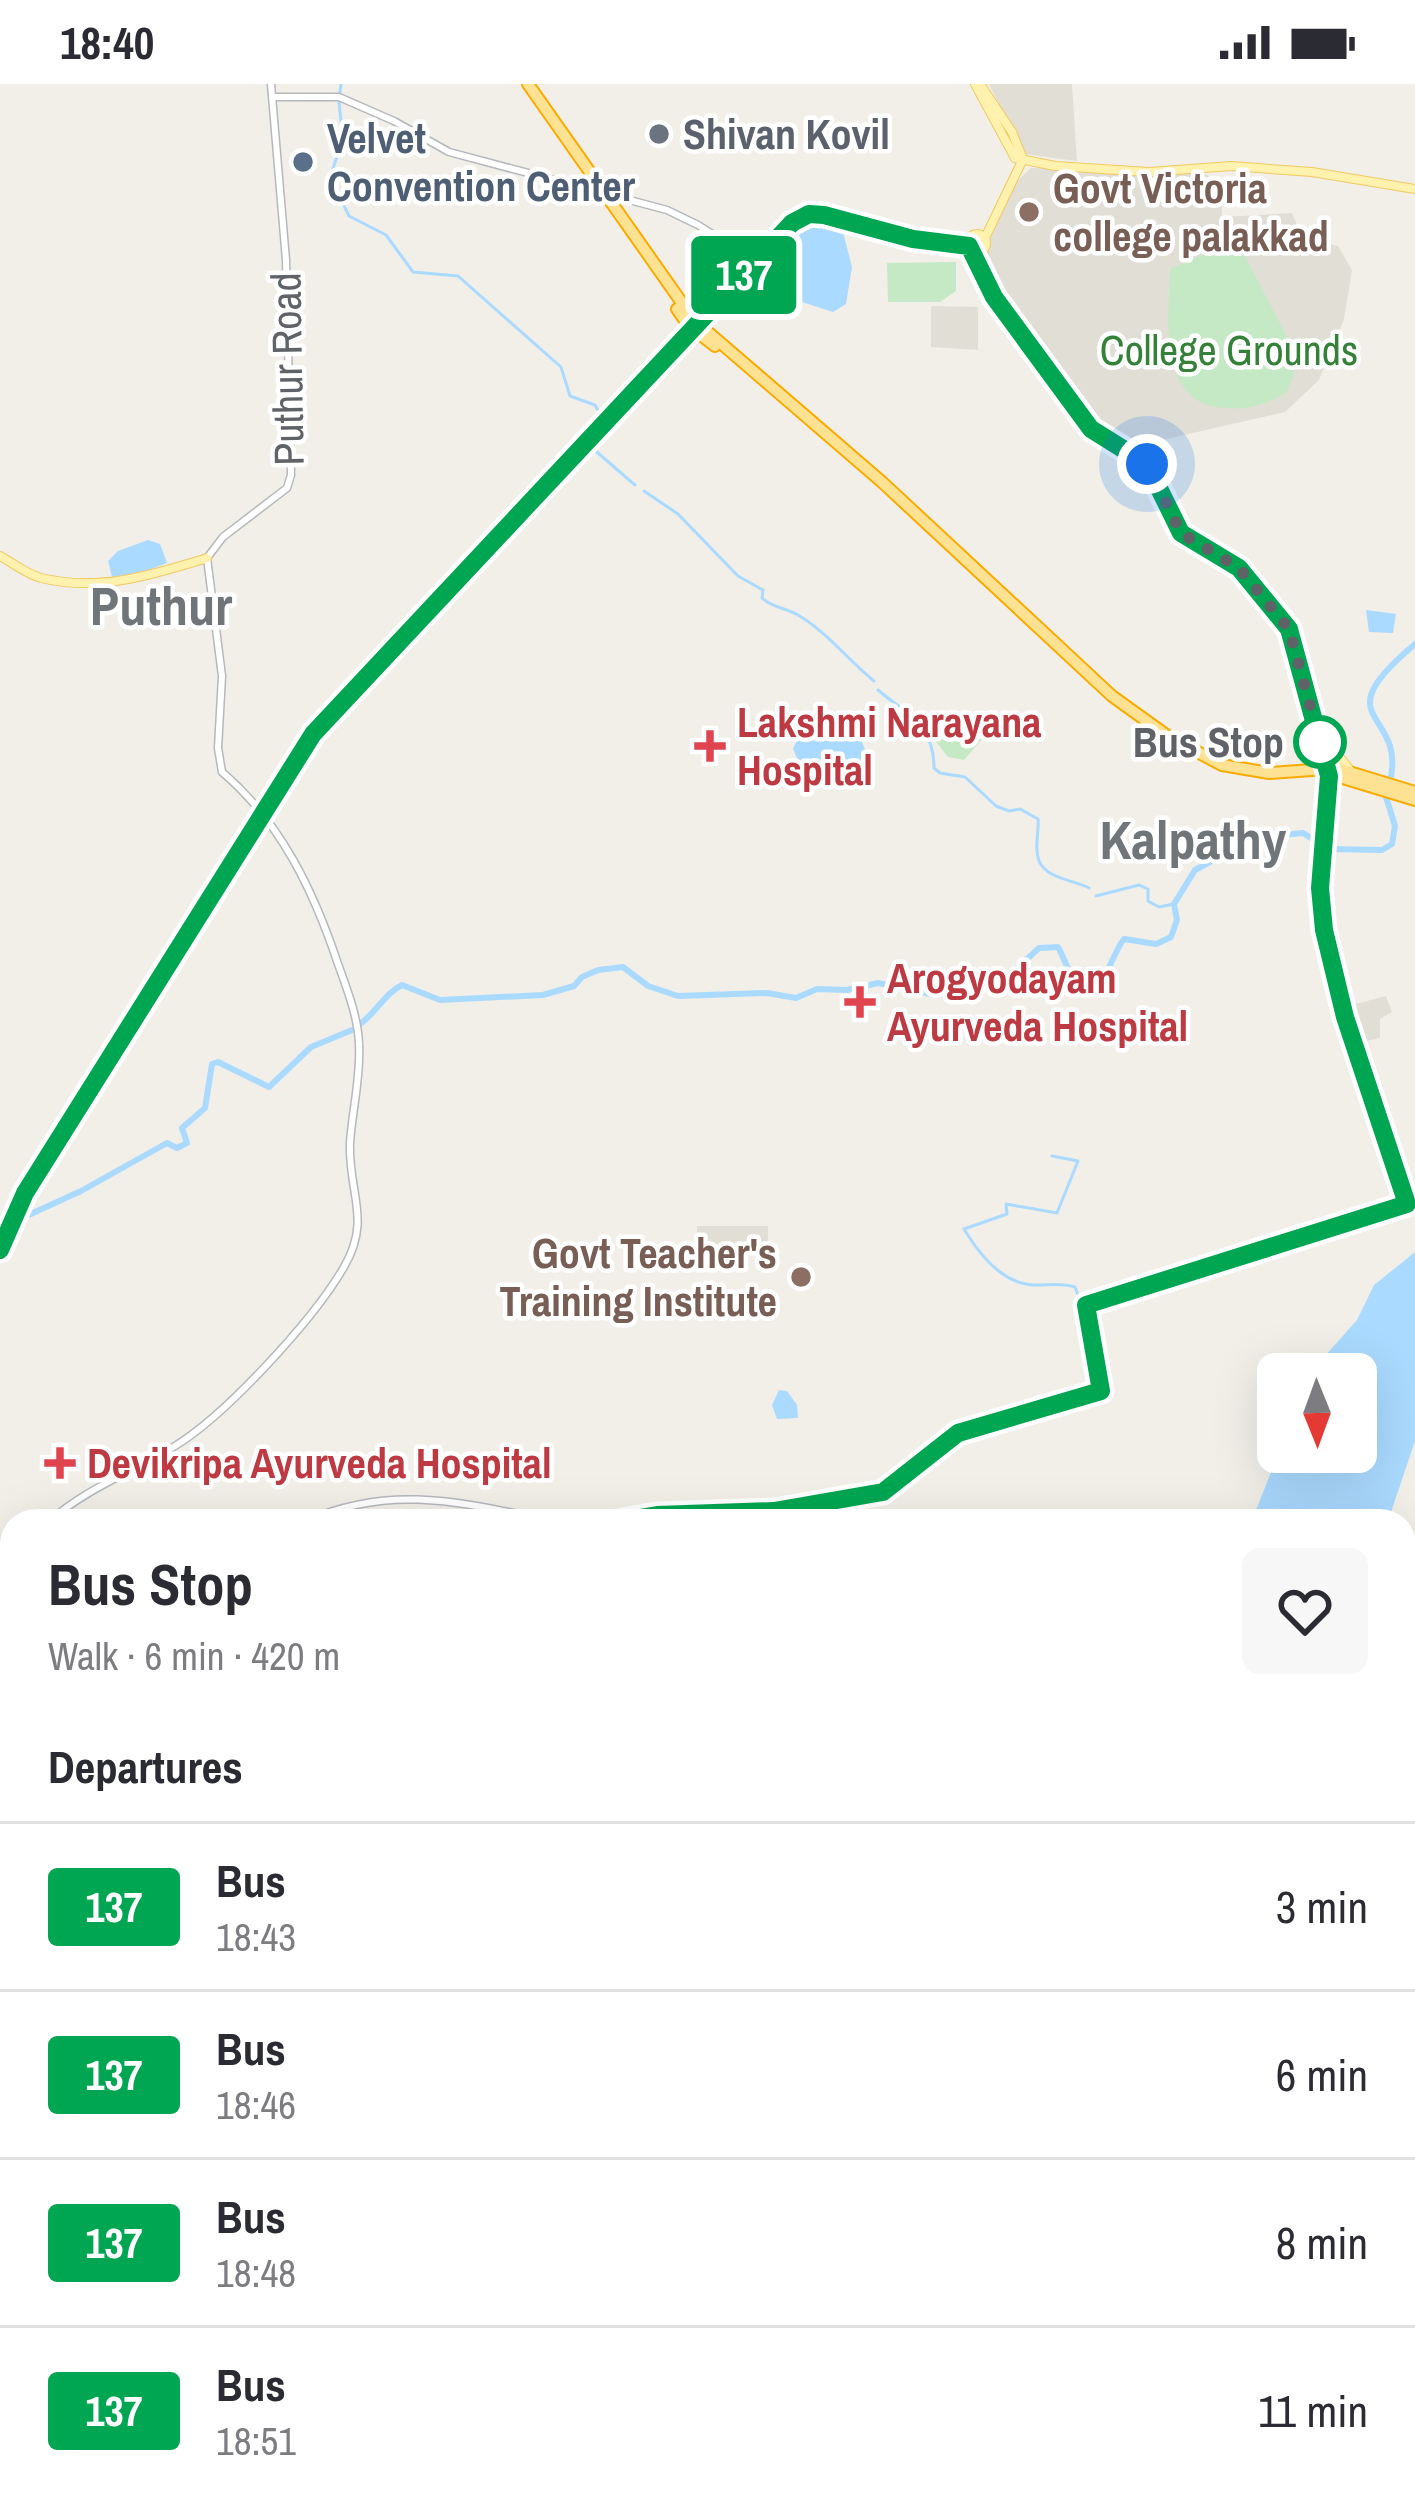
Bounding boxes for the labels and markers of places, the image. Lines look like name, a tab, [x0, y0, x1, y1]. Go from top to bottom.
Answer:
place label: Shivan Kovil	[683, 106, 890, 162]
place label: Velvet Convention Center	[327, 110, 636, 214]
marker: Shivan Kovil	[646, 121, 672, 147]
marker: Velvet Convention Center	[290, 149, 316, 175]
place label: Govt Victoria college palakkad	[1053, 160, 1329, 264]
marker: Govt Victoria college palakkad	[1016, 199, 1042, 225]
place label: Lakshmi Narayana Hospital	[737, 694, 1041, 798]
place label: Bus Stop	[1133, 714, 1284, 770]
marker: Bus Stop	[1295, 717, 1345, 767]
marker: Lakshmi Narayana Hospital	[694, 730, 726, 762]
place label: Arogyodayam Ayurveda Hospital	[887, 950, 1188, 1054]
marker: Arogyodayam Ayurveda Hospital	[844, 986, 876, 1018]
place label: Govt Teacher's Training Institute	[500, 1225, 777, 1329]
marker: Govt Teacher's Training Institute	[788, 1264, 814, 1290]
place label: Devikripa Ayurveda Hospital	[87, 1435, 552, 1491]
marker: Devikripa Ayurveda Hospital	[44, 1447, 76, 1479]

